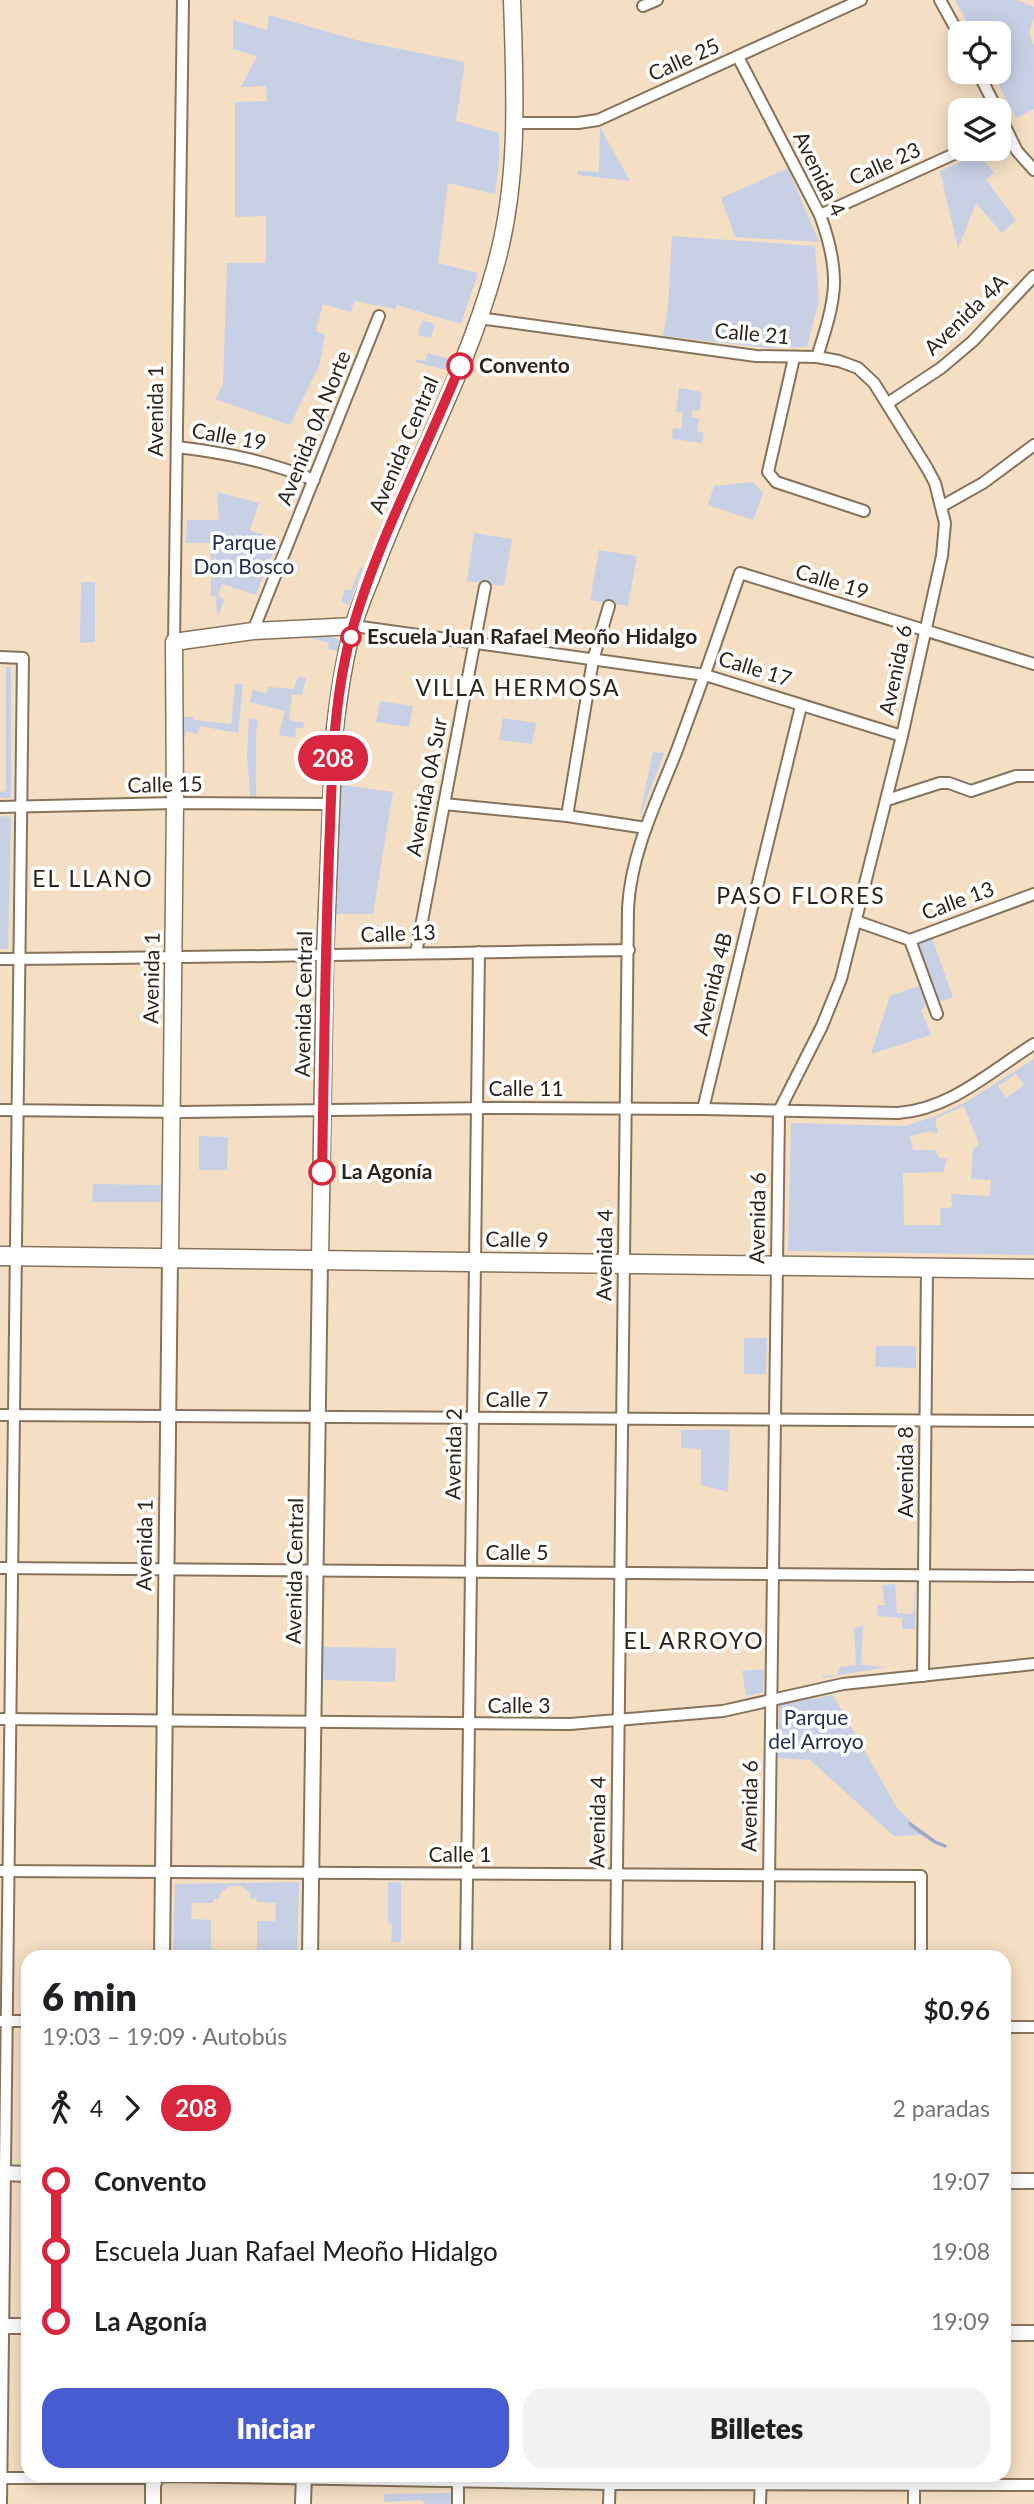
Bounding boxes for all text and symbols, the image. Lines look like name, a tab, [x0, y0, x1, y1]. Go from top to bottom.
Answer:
map controls	[948, 21, 1011, 161]
button: locate	[948, 21, 1011, 84]
street label: Calle 25	[644, 32, 723, 85]
button: layers	[948, 98, 1011, 161]
street label: Avenida 4	[789, 127, 852, 220]
street label: Calle 23	[845, 136, 924, 189]
street label: Avenida 4A	[918, 268, 1012, 360]
street label: Calle 21	[714, 317, 791, 348]
street label: Avenida 0A Norte	[270, 347, 355, 508]
place label: Convento	[479, 352, 570, 377]
marker: Convento	[447, 353, 473, 379]
street label: Avenida 1	[142, 365, 167, 457]
street label: Avenida Central	[363, 372, 443, 517]
street label: Calle 19	[190, 417, 268, 454]
park label: Parque Don Bosco	[194, 529, 295, 578]
street label: Calle 19	[793, 558, 872, 604]
street label: Avenida 6	[873, 622, 916, 717]
place label: Escuela Juan Rafael Meoño Hidalgo	[367, 623, 697, 648]
marker: Escuela Juan Rafael Meoño Hidalgo	[341, 627, 361, 647]
street label: Calle 17	[716, 645, 795, 691]
district label: VILLA HERMOSA	[415, 673, 621, 701]
street label: Avenida 0A Sur	[400, 715, 451, 858]
line badge: 208	[293, 735, 373, 781]
text: 208	[312, 743, 354, 772]
street label: Calle 15	[127, 770, 203, 797]
district label: EL LLANO	[32, 864, 154, 892]
street label: Calle 13	[918, 875, 997, 924]
district label: PASO FLORES	[716, 881, 886, 909]
street label: Calle 13	[360, 919, 436, 946]
street label: Avenida 4B	[687, 930, 736, 1038]
street label: Avenida Central	[289, 931, 316, 1077]
street label: Avenida 1	[137, 932, 164, 1024]
street label: Calle 11	[488, 1075, 564, 1100]
place label: La Agonía	[341, 1158, 432, 1183]
marker: La Agonía	[309, 1159, 335, 1185]
street label: Avenida 6	[743, 1172, 770, 1264]
street label: Avenida 4	[590, 1209, 617, 1301]
street label: Calle 9	[485, 1225, 549, 1252]
street label: Calle 7	[485, 1386, 549, 1411]
street label: Avenida 2	[439, 1408, 466, 1500]
street label: Avenida 8	[892, 1426, 917, 1518]
street label: Avenida Central	[280, 1498, 307, 1644]
street label: Avenida 1	[130, 1499, 157, 1591]
street label: Calle 5	[485, 1539, 549, 1564]
district label: EL ARROYO	[623, 1626, 765, 1654]
street label: Calle 3	[487, 1692, 551, 1717]
park label: Parque del Arroyo	[768, 1704, 864, 1753]
street label: Avenida 6	[735, 1760, 762, 1852]
street label: Avenida 4	[583, 1776, 610, 1868]
street label: Calle 1	[428, 1841, 492, 1866]
text: 6 min	[42, 1973, 137, 2019]
text: $0.96	[924, 1994, 990, 2026]
text: 19:03 – 19:09 · Autobús	[42, 2022, 287, 2050]
icon: walk	[42, 2089, 80, 2127]
icon: forward	[113, 2089, 151, 2127]
text: 208	[175, 2093, 217, 2122]
text: 4	[90, 2094, 103, 2122]
text: 2 paradas	[893, 2094, 990, 2122]
text: Convento	[94, 2165, 206, 2197]
text: 19:07	[931, 2167, 990, 2195]
text: Escuela Juan Rafael Meoño Hidalgo	[94, 2235, 498, 2267]
text: 19:08	[931, 2237, 990, 2265]
text: La Agonía	[94, 2305, 207, 2337]
text: 19:09	[931, 2307, 990, 2335]
button: Iniciar	[42, 2388, 509, 2468]
button: Billetes	[523, 2388, 990, 2468]

